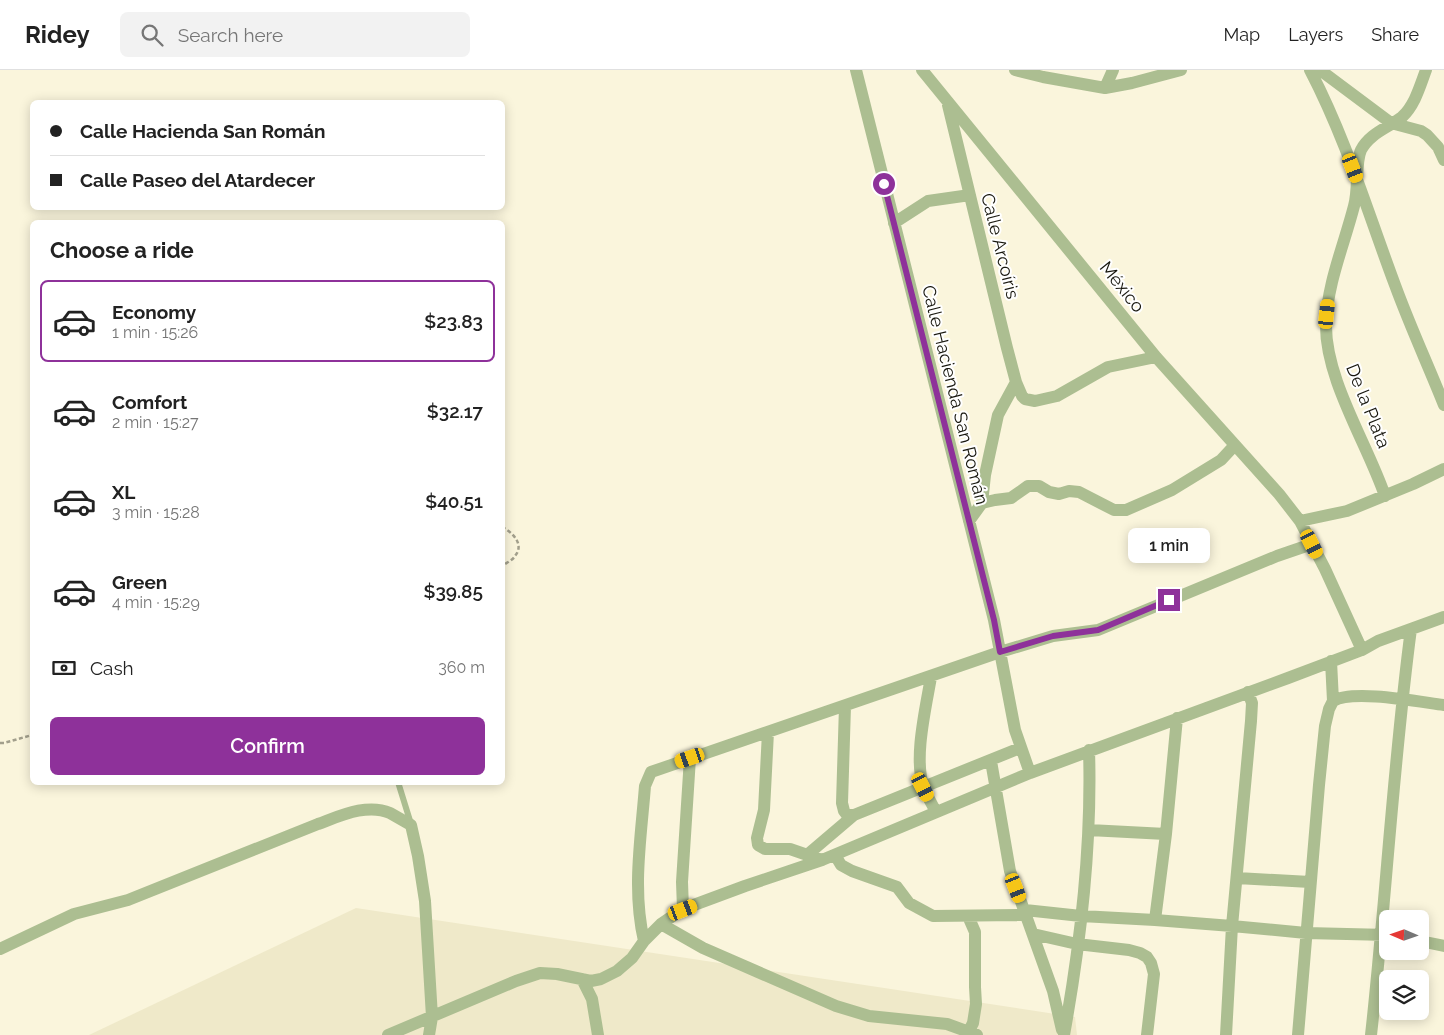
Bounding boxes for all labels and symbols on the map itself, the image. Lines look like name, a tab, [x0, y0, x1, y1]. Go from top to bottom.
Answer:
car	[1340, 151, 1365, 185]
route start	[873, 173, 895, 195]
street label: Calle Arcoíris	[977, 191, 1024, 301]
street label: México	[1096, 257, 1149, 317]
street label: Calle Hacienda San Román	[918, 283, 993, 507]
car	[1317, 298, 1336, 330]
street label: De la Plata	[1342, 361, 1395, 451]
car	[1298, 527, 1325, 561]
callout: 1 min	[1128, 528, 1210, 562]
route end	[1158, 589, 1180, 611]
car	[673, 746, 706, 770]
car	[909, 770, 936, 804]
car	[1003, 871, 1028, 905]
car	[666, 898, 699, 922]
north arrow	[1379, 910, 1429, 960]

